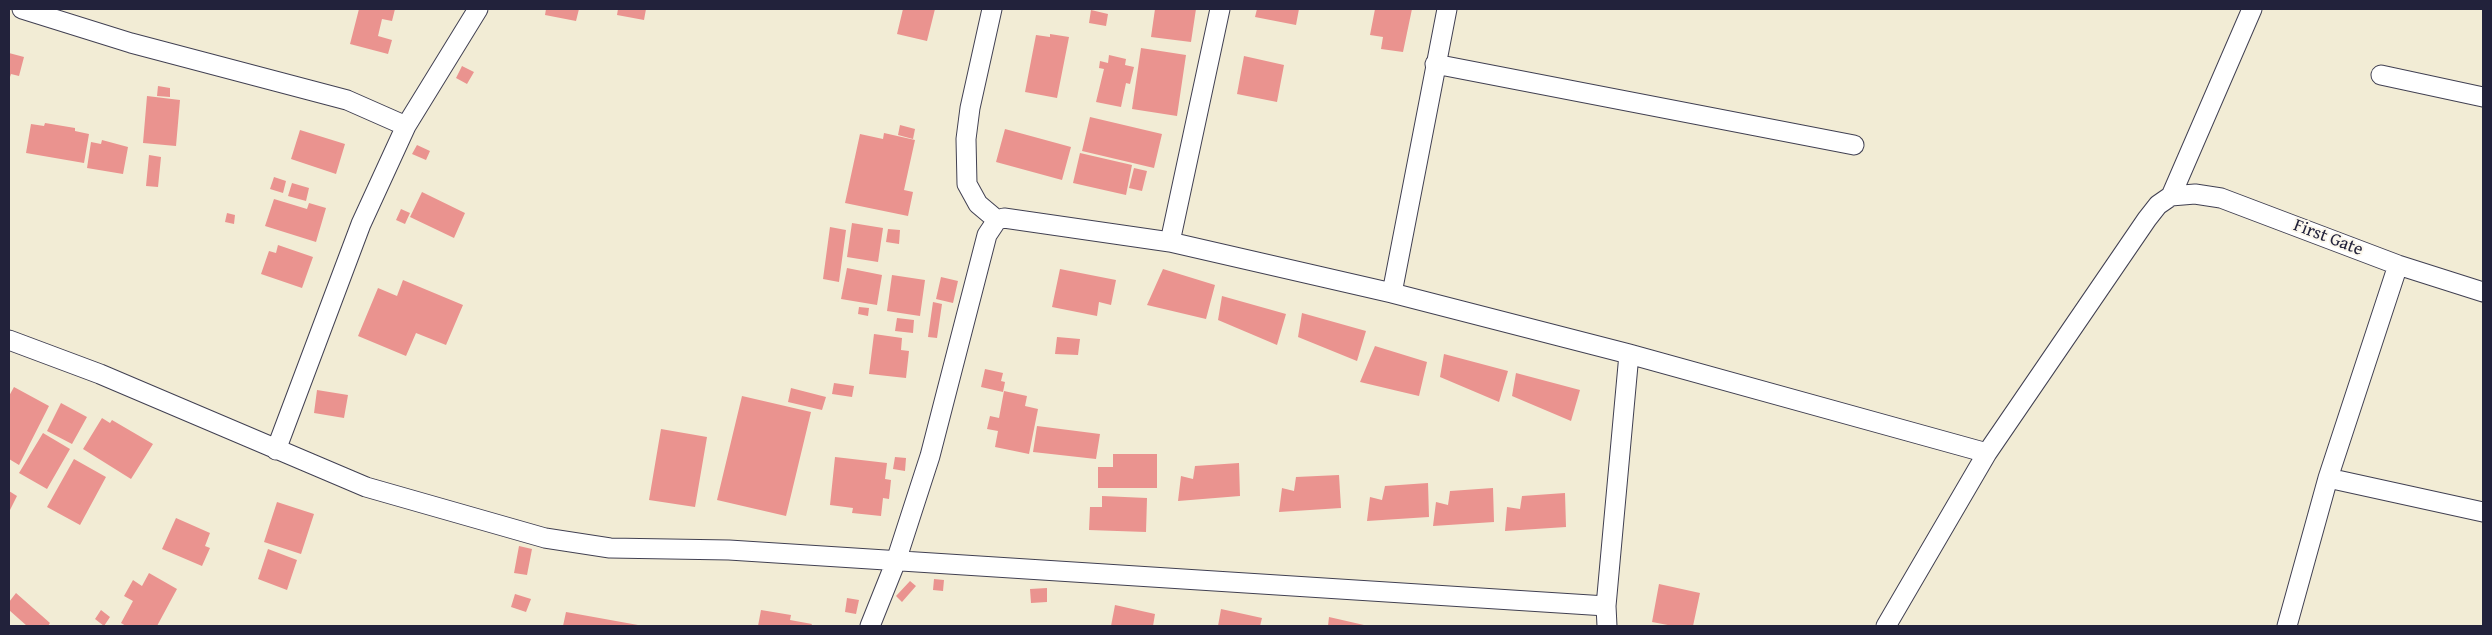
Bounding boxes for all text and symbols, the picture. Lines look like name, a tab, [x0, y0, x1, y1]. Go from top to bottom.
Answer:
street label: First Gate	[2290, 215, 2366, 261]

